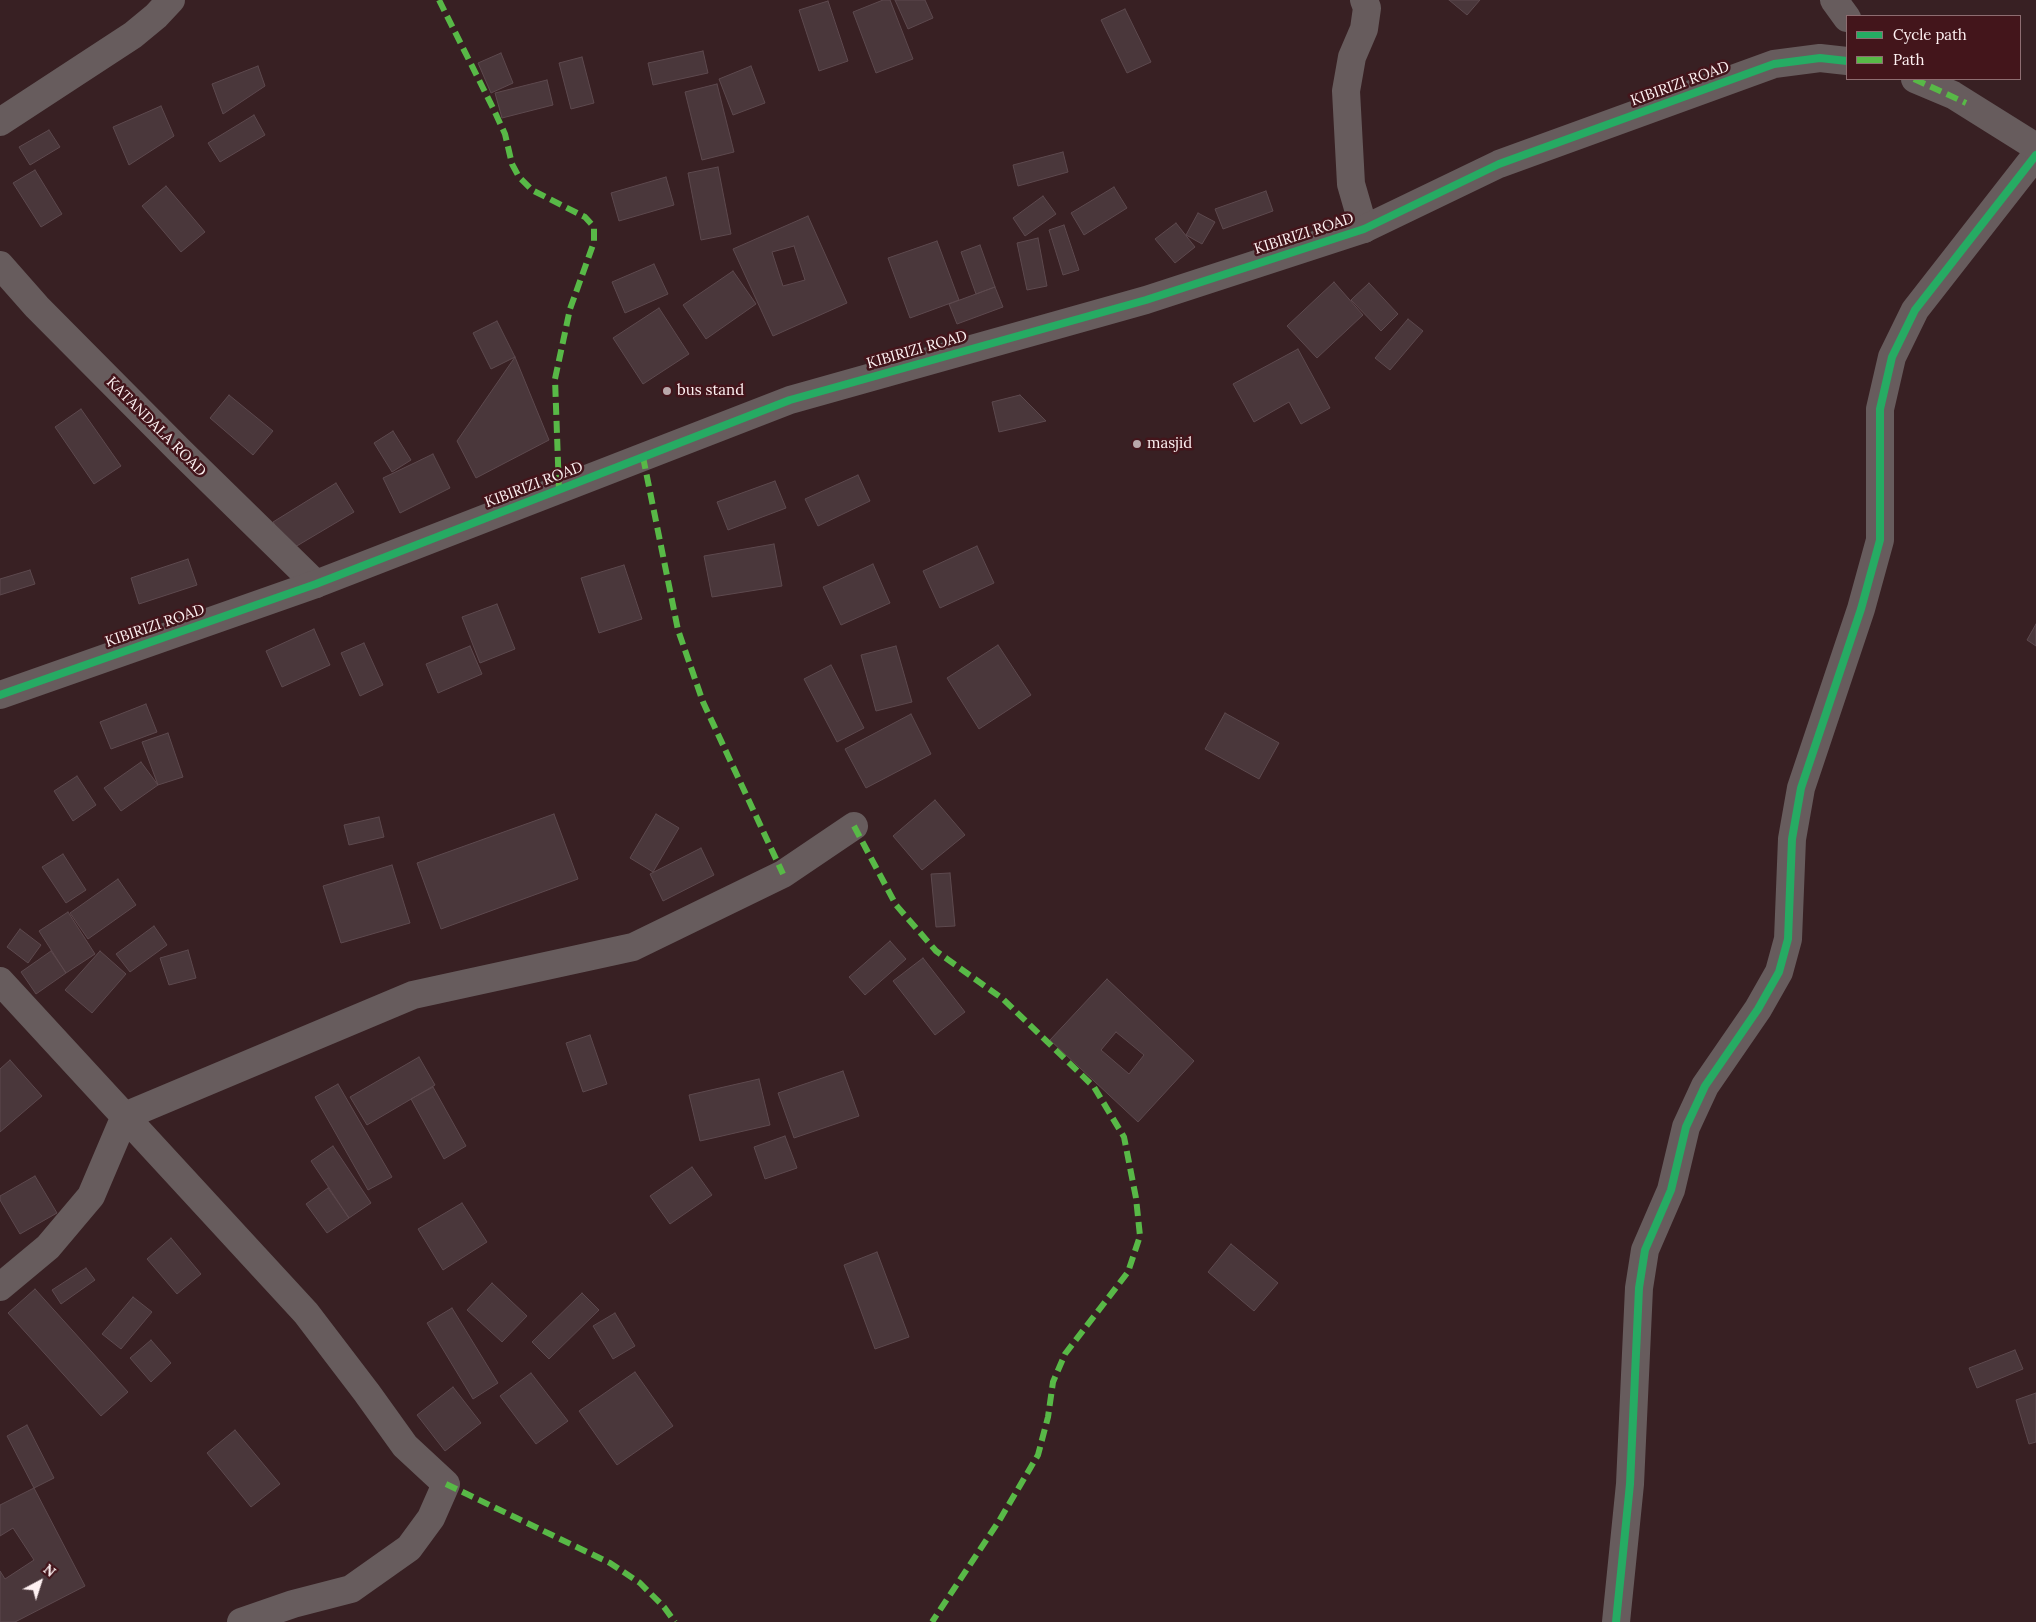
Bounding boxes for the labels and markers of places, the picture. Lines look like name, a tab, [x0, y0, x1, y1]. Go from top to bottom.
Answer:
place label: bus stand	[677, 382, 744, 400]
marker: bus stand	[661, 385, 673, 397]
place label: masjid	[1147, 435, 1192, 453]
marker: masjid	[1131, 438, 1143, 450]

